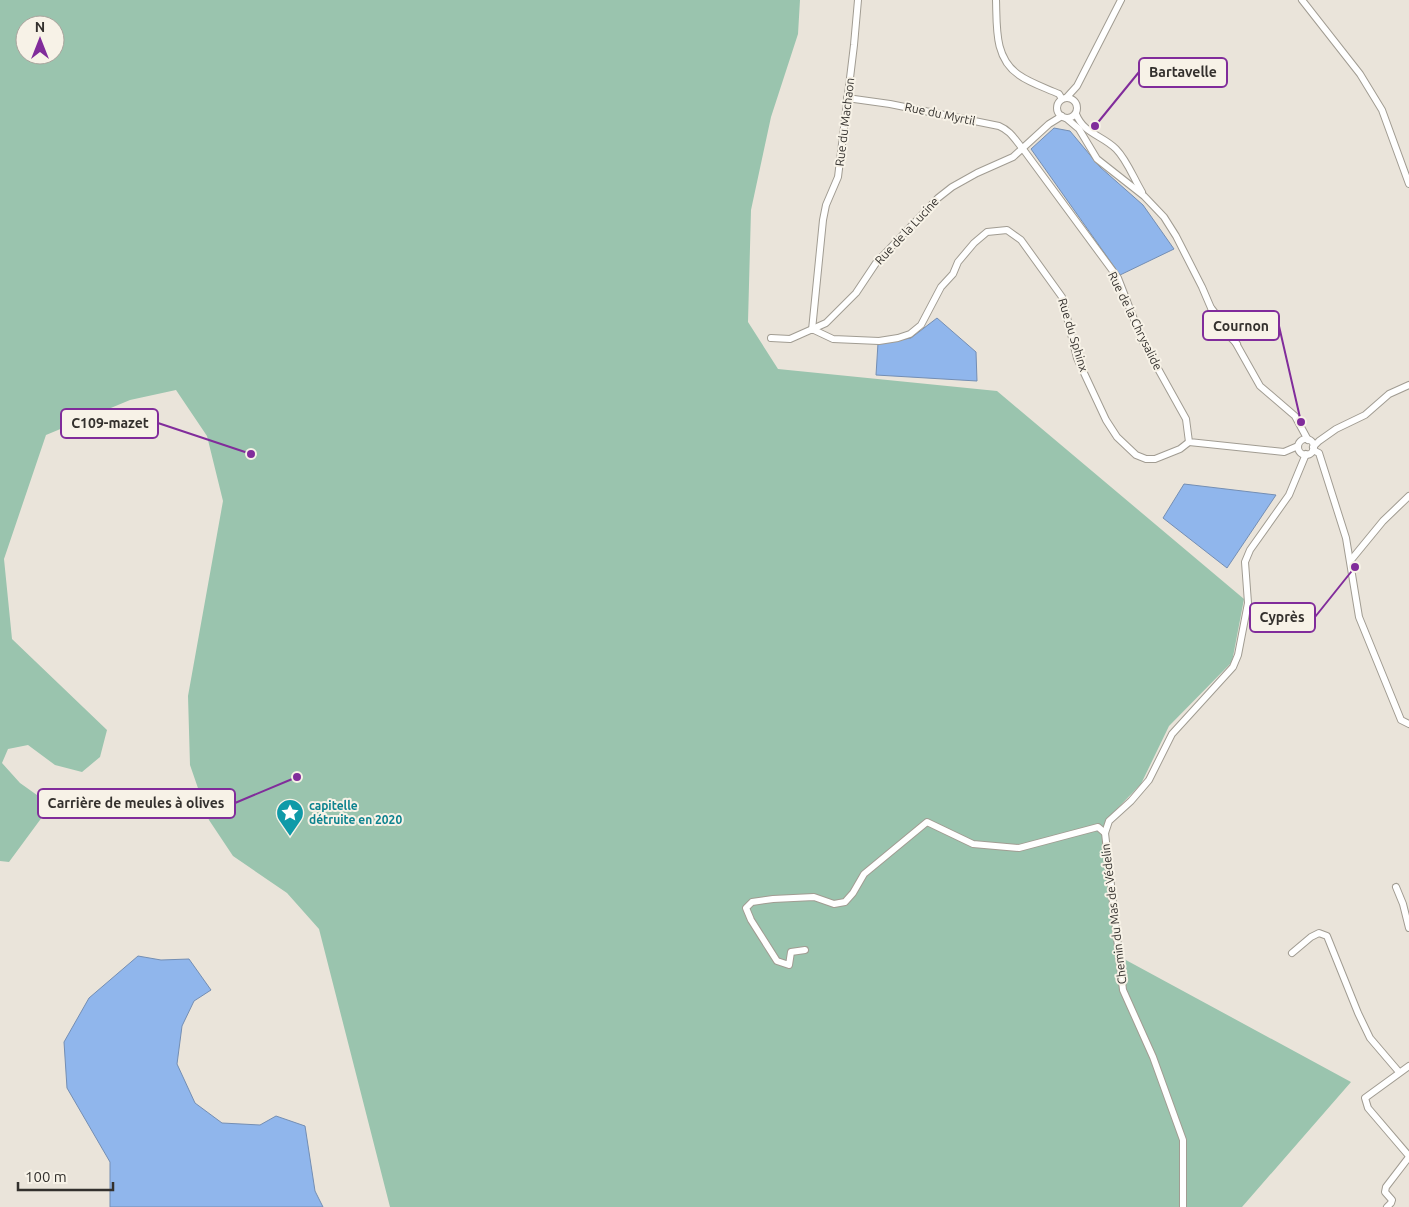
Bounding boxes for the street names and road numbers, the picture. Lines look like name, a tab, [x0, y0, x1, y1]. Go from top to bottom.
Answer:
street label: Rue du Machaon	[833, 77, 856, 167]
street label: Rue du Myrtil	[904, 100, 977, 127]
street label: Rue de la Lucine	[872, 194, 941, 267]
street label: Rue de la Chrysalide	[1106, 269, 1165, 372]
street label: Rue du Sphinx	[1056, 296, 1091, 373]
street label: Chemin du Mas de Védelin	[1098, 843, 1129, 985]

